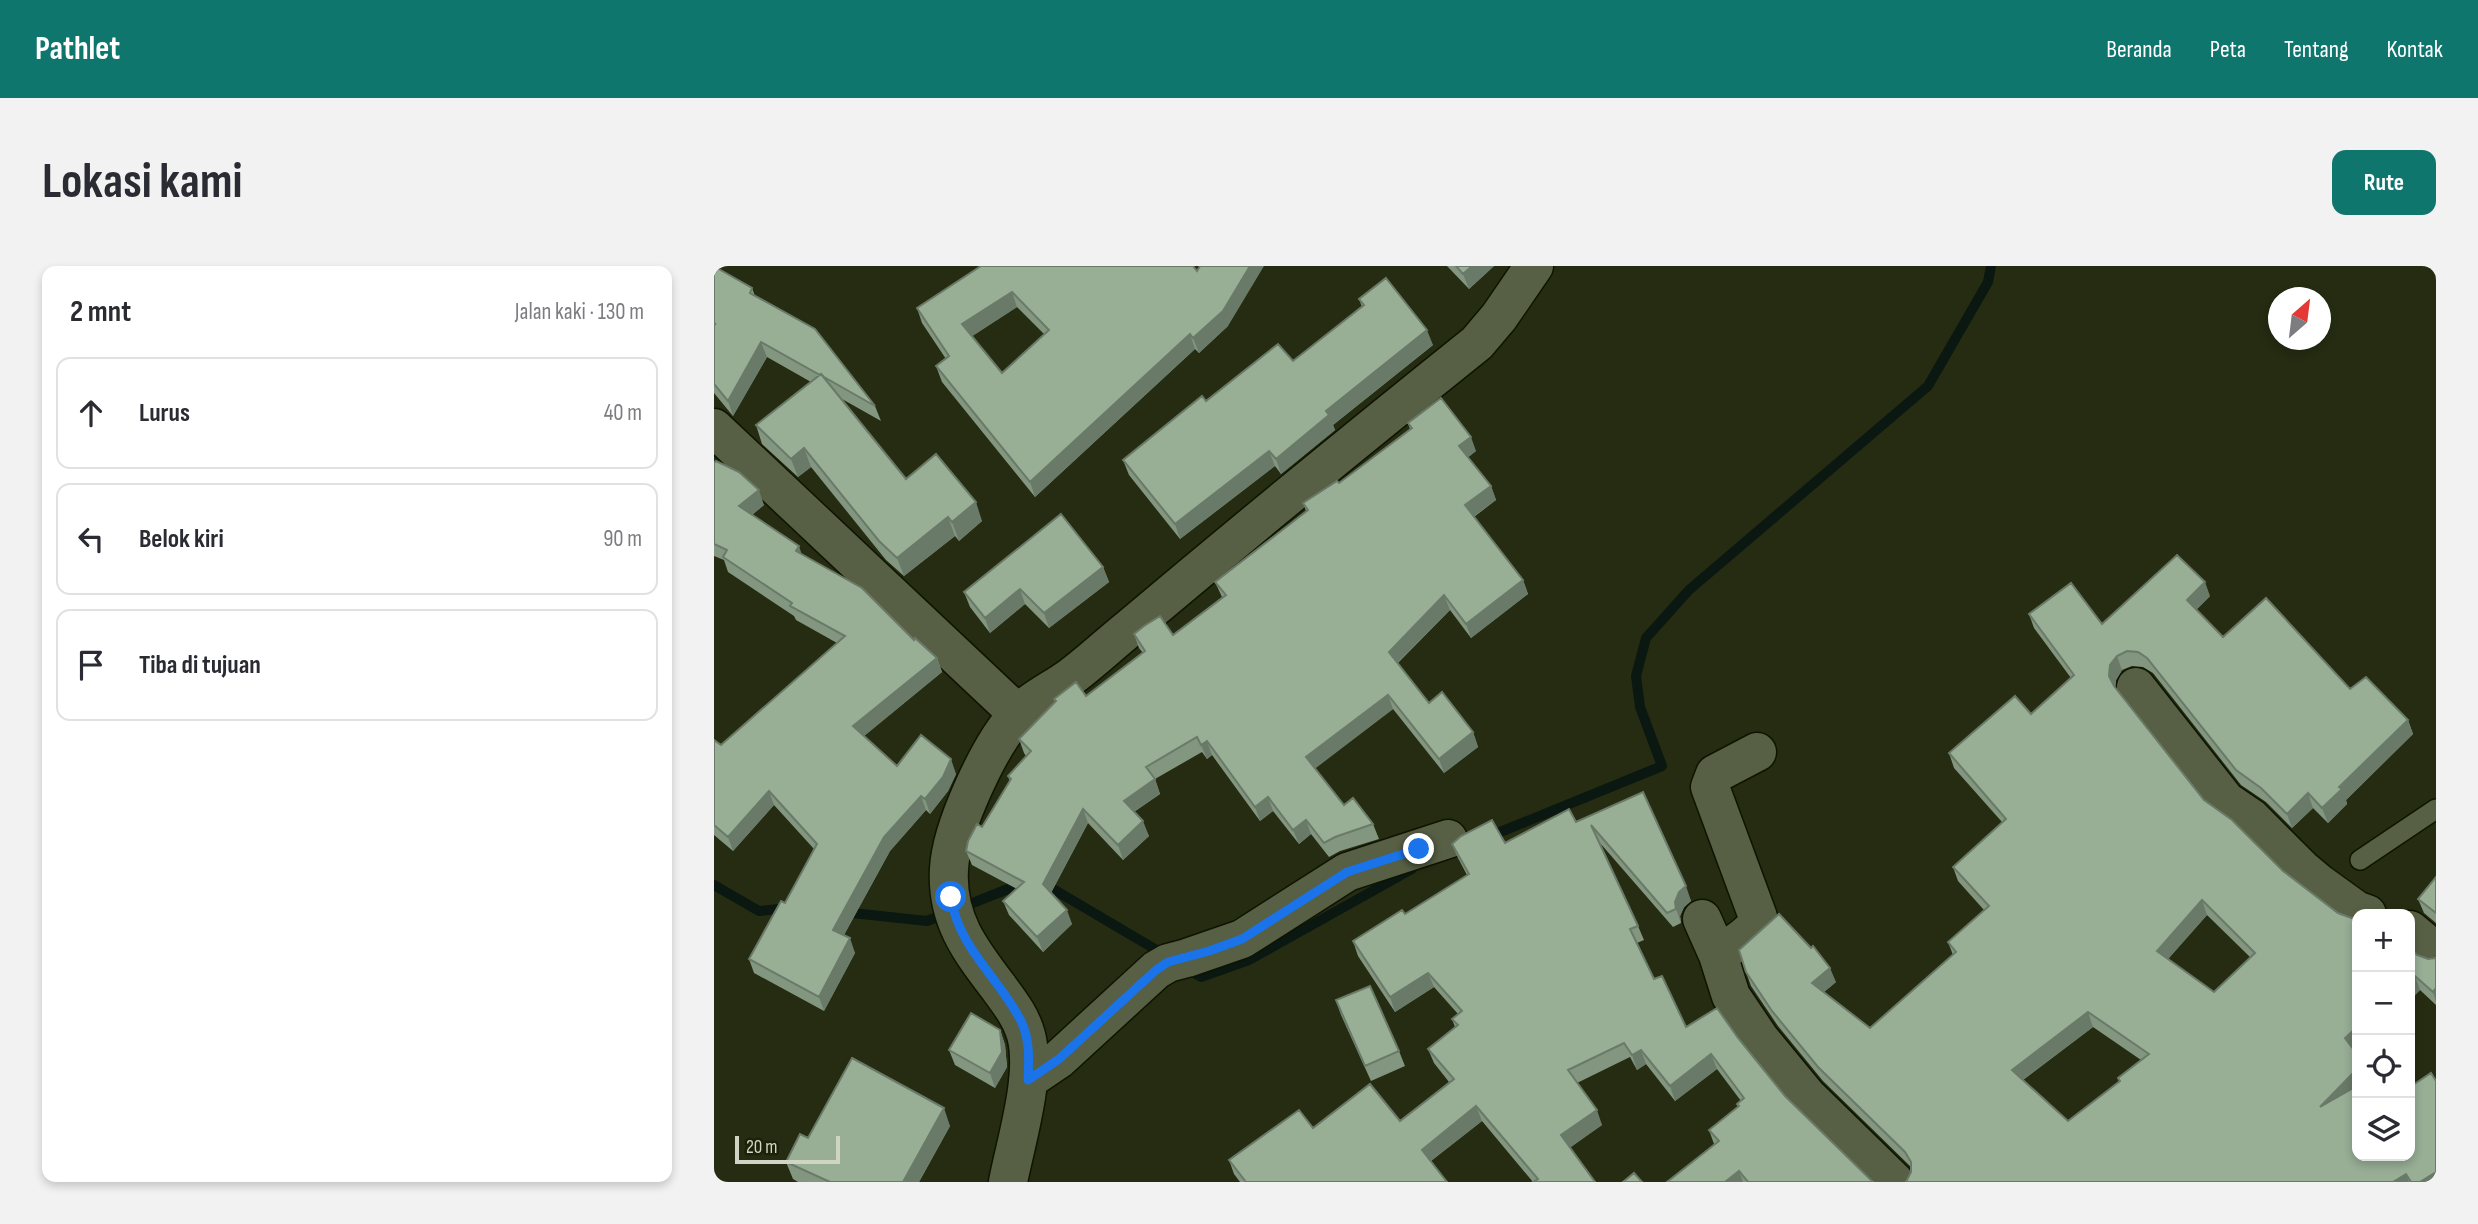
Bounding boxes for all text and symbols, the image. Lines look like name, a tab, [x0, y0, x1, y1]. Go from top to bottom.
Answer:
text: Pathlet	[35, 29, 120, 69]
text: Beranda	[2106, 35, 2172, 64]
text: Peta	[2210, 35, 2246, 64]
text: Tentang	[2284, 35, 2349, 64]
text: Kontak	[2387, 35, 2443, 64]
button: Rute	[2332, 150, 2436, 215]
text: Lokasi kami	[42, 153, 242, 212]
north arrow	[2268, 287, 2331, 350]
text: 2 mnt	[70, 294, 131, 330]
text: Jalan kaki · 130 m	[515, 298, 644, 326]
icon: ahead	[72, 394, 110, 432]
text: Lurus	[139, 398, 190, 429]
text: 40 m	[604, 399, 642, 427]
icon: left	[72, 520, 110, 558]
text: Belok kiri	[139, 524, 224, 555]
text: 90 m	[603, 525, 642, 553]
icon: arrive	[72, 646, 110, 684]
text: Tiba di tujuan	[139, 650, 261, 681]
route end	[1403, 833, 1434, 864]
route start	[935, 881, 966, 912]
map controls	[2352, 909, 2415, 1161]
button: +	[2352, 909, 2415, 972]
button: −	[2352, 972, 2415, 1035]
button: locate	[2352, 1035, 2415, 1098]
button: layers	[2352, 1098, 2415, 1161]
scale bar	[735, 1133, 840, 1165]
text: 20 m	[746, 1136, 778, 1159]

